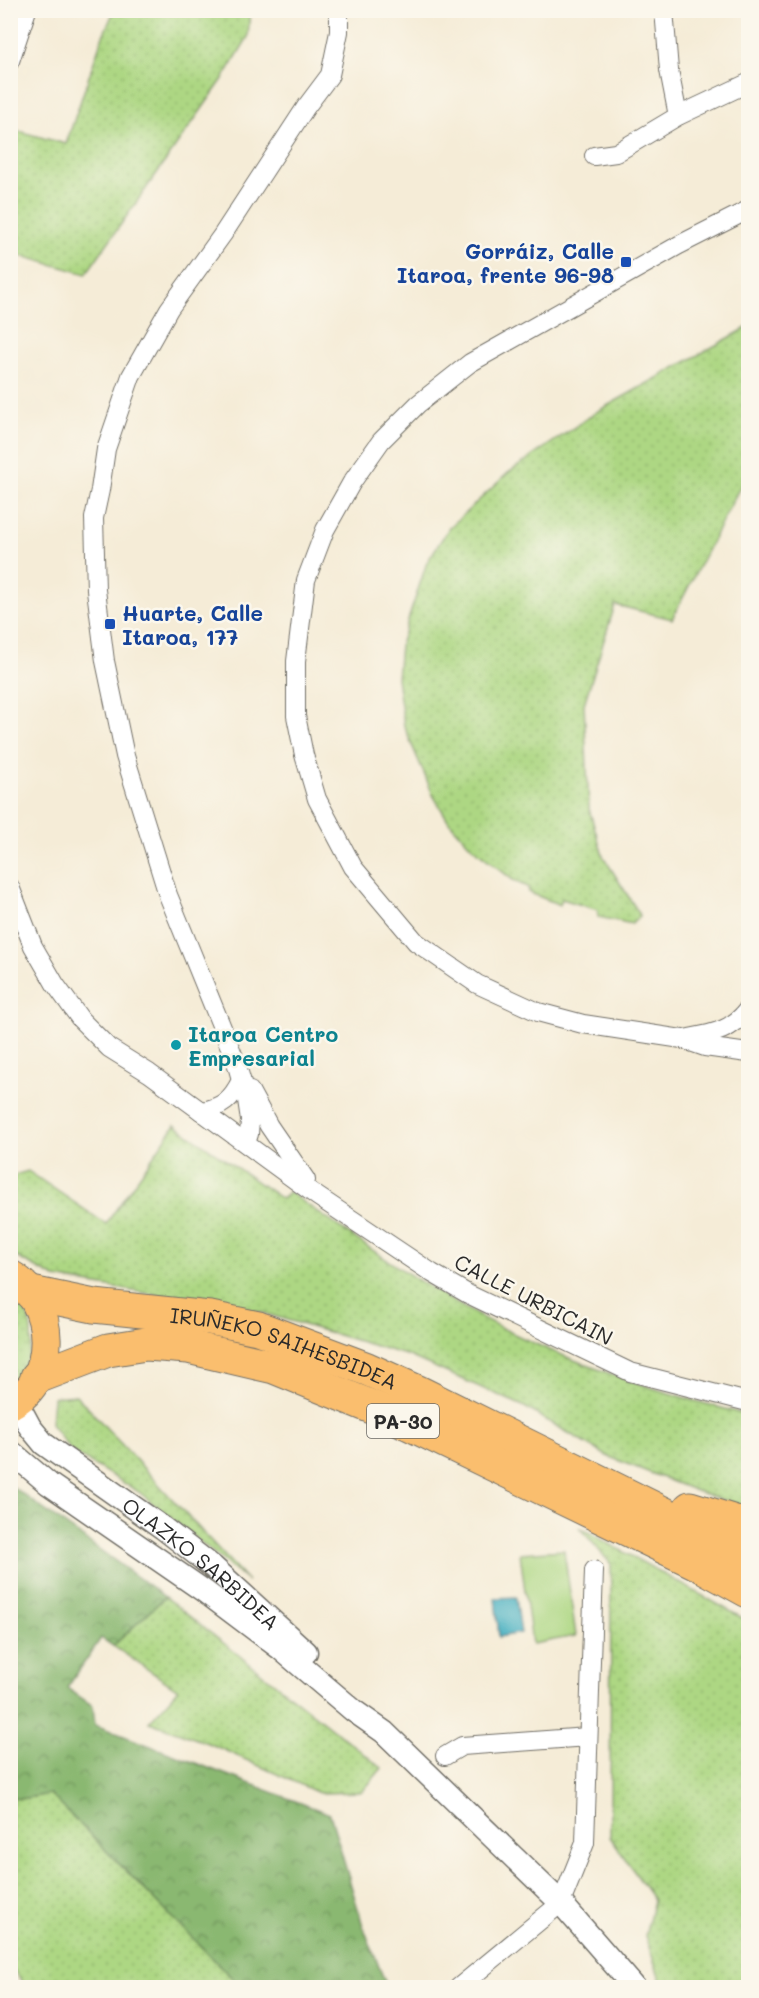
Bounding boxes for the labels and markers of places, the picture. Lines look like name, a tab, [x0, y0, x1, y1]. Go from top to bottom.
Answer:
place label: Gorráiz, Calle Itaroa, frente 96-98	[397, 237, 614, 288]
marker: Gorráiz, Calle Itaroa, frente 96-98	[619, 255, 633, 269]
place label: Huarte, Calle Itaroa, 177	[122, 599, 263, 650]
marker: Huarte, Calle Itaroa, 177	[103, 617, 117, 631]
place label: Itaroa Centro Empresarial	[188, 1020, 338, 1071]
marker: Itaroa Centro Empresarial	[169, 1038, 183, 1052]

